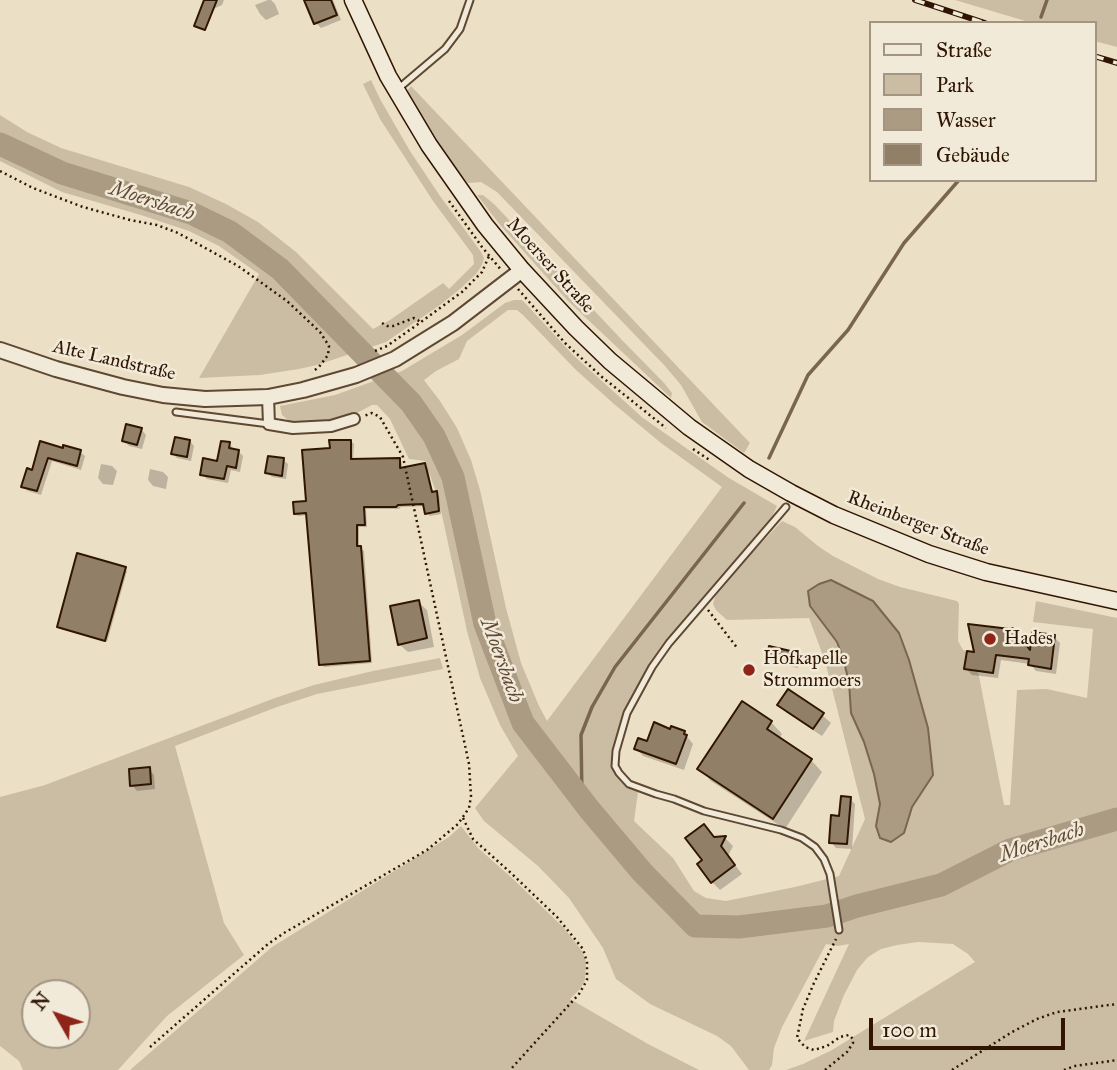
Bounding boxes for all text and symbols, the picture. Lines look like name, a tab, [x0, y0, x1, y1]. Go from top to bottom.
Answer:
legend	[869, 21, 1096, 182]
text: Straße	[936, 37, 992, 63]
text: Park	[936, 72, 974, 98]
text: Wasser	[936, 107, 996, 133]
text: Gebäude	[936, 142, 1010, 168]
water label: Moersbach	[106, 176, 198, 228]
street label: Moerser Straße	[501, 214, 599, 318]
street label: Alte Landstraße	[51, 336, 177, 386]
street label: Rheinberger Straße	[844, 486, 992, 562]
water label: Moersbach	[474, 615, 528, 707]
place label: Hades	[1004, 628, 1053, 650]
marker: Hades	[982, 631, 998, 647]
place label: Hofkapelle Strommoers	[763, 648, 861, 692]
marker: Hofkapelle Strommoers	[741, 662, 757, 678]
water label: Moersbach	[996, 817, 1088, 869]
north arrow	[21, 979, 91, 1049]
text: N	[27, 988, 55, 1015]
scale bar	[872, 1004, 1068, 1048]
text: 100 m	[882, 1017, 937, 1043]

